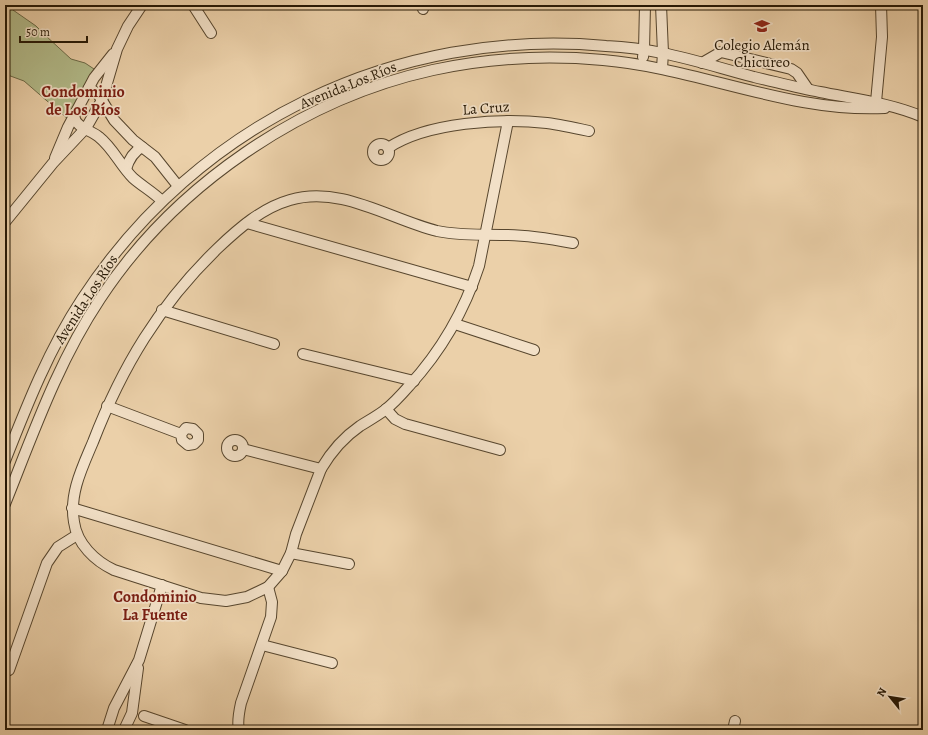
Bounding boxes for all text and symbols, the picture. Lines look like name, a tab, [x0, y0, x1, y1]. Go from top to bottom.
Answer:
school or university icon: Colegio Alemán Chicureo	[753, 17, 771, 35]
scale bar	[20, 18, 87, 44]
text: 50 m	[26, 24, 50, 40]
place label: Colegio Alemán Chicureo	[714, 35, 810, 72]
street label: Avenida Los Ríos	[296, 56, 399, 114]
district label: Condominio de Los Ríos	[41, 81, 125, 121]
street label: La Cruz	[462, 96, 510, 120]
street label: Avenida Los Ríos	[49, 250, 122, 348]
district label: Condominio La Fuente	[113, 586, 197, 626]
north arrow	[870, 677, 910, 717]
text: N	[873, 685, 890, 699]

